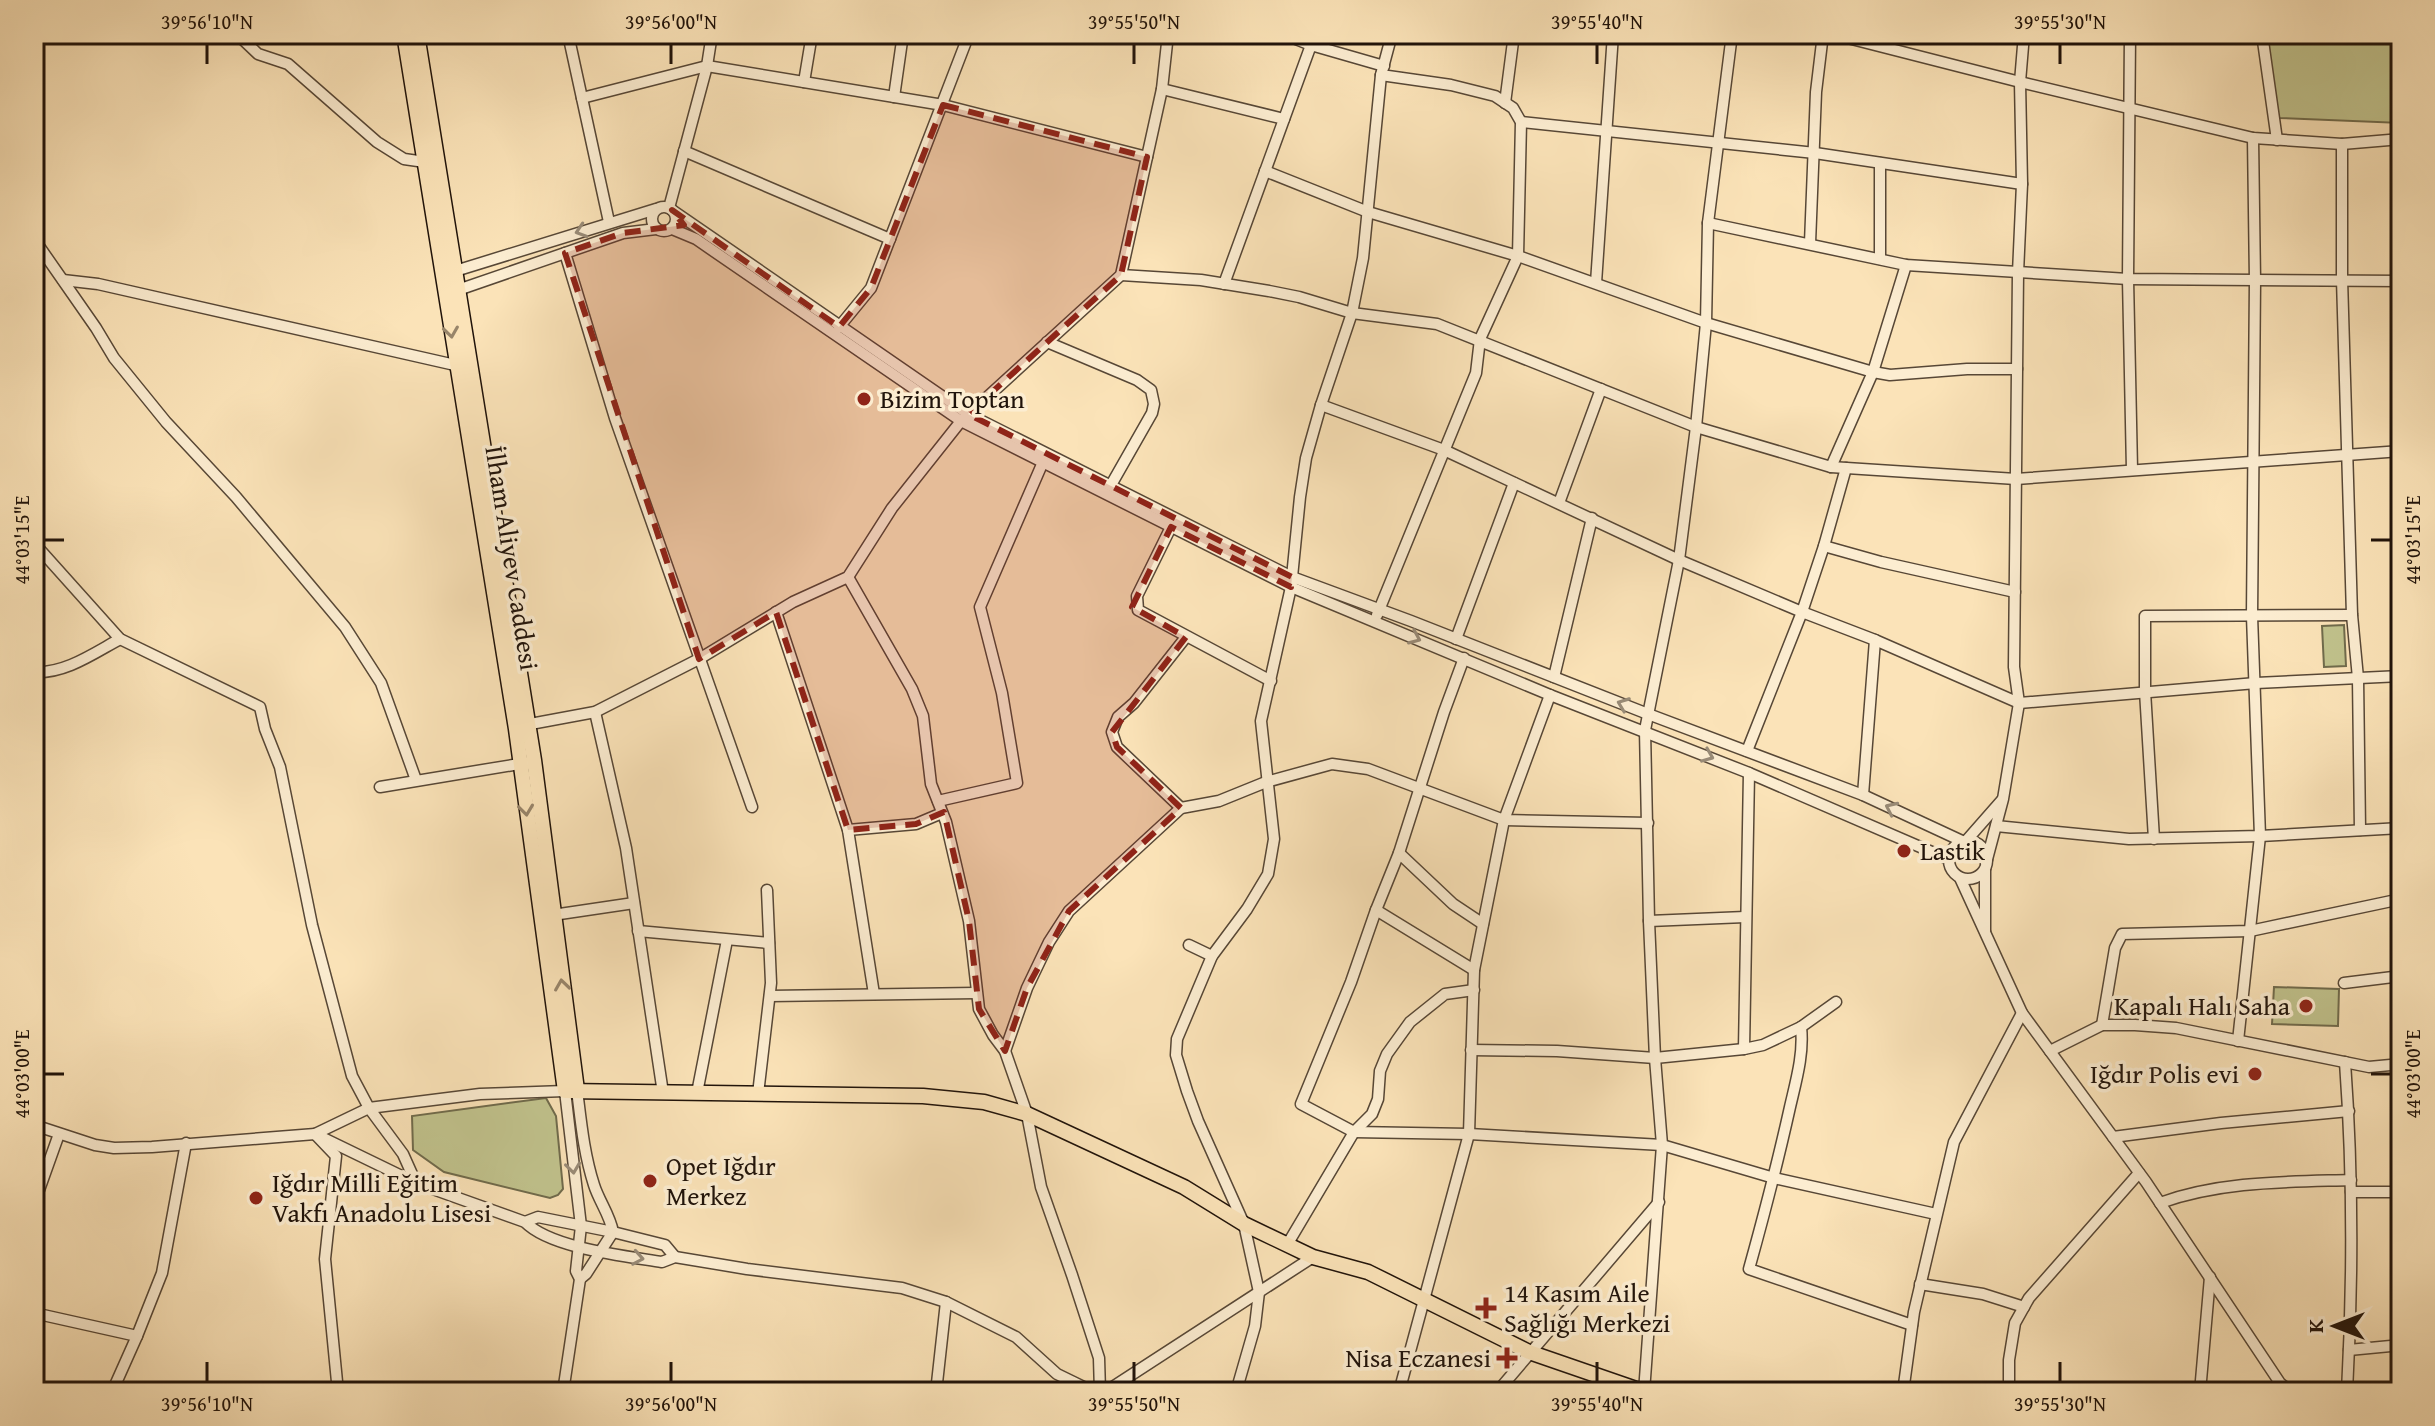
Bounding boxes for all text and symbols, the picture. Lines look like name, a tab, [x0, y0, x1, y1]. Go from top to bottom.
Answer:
text: 39°56'10"N	[161, 7, 253, 36]
text: 39°56'00"N	[625, 7, 717, 36]
text: 39°55'50"N	[1088, 7, 1180, 36]
text: 39°55'40"N	[1551, 7, 1643, 36]
text: 39°55'30"N	[2014, 7, 2106, 36]
one-way arrow	[575, 222, 589, 238]
one-way arrow	[442, 325, 459, 339]
place label: Bizim Toptan	[880, 379, 1025, 418]
marker: Bizim Toptan	[855, 390, 873, 408]
street label: İlham Aliyev Caddesi	[475, 443, 549, 673]
text: 44°03'15"E	[7, 496, 36, 584]
text: 44°03'15"E	[2398, 496, 2427, 584]
one-way arrow	[1407, 628, 1421, 644]
one-way arrow	[1617, 697, 1631, 714]
one-way arrow	[1700, 746, 1714, 763]
one-way arrow	[1885, 802, 1900, 818]
one-way arrow	[518, 804, 535, 817]
place label: Lastik	[1920, 831, 1986, 870]
marker: Lastik	[1895, 842, 1913, 860]
one-way arrow	[554, 978, 571, 991]
place label: Kapalı Halı Saha	[2114, 986, 2291, 1025]
marker: Kapalı Halı Saha	[2297, 997, 2315, 1015]
text: 44°03'00"E	[7, 1030, 36, 1118]
text: 44°03'00"E	[2398, 1030, 2427, 1118]
place label: Iğdır Polis evi	[2090, 1054, 2239, 1093]
marker: Iğdır Polis evi	[2246, 1065, 2264, 1083]
place label: Opet Iğdır Merkez	[666, 1146, 776, 1215]
one-way arrow	[565, 1162, 582, 1175]
place label: Iğdır Milli Eğitim Vakfı Anadolu Lisesi	[272, 1163, 491, 1232]
marker: Opet Iğdır Merkez	[641, 1172, 659, 1190]
marker: Iğdır Milli Eğitim Vakfı Anadolu Lisesi	[247, 1189, 265, 1207]
one-way arrow	[632, 1249, 645, 1266]
place label: 14 Kasım Aile Sağlığı Merkezi	[1504, 1273, 1670, 1342]
north arrow	[2295, 1286, 2375, 1366]
marker: 14 Kasım Aile Sağlığı Merkezi	[1475, 1297, 1497, 1319]
text: K	[2299, 1319, 2331, 1333]
place label: Nisa Eczanesi	[1346, 1338, 1491, 1377]
marker: Nisa Eczanesi	[1498, 1349, 1516, 1367]
text: 39°56'10"N	[161, 1389, 253, 1418]
text: 39°56'00"N	[625, 1389, 717, 1418]
text: 39°55'50"N	[1088, 1389, 1180, 1418]
text: 39°55'40"N	[1551, 1389, 1643, 1418]
text: 39°55'30"N	[2014, 1389, 2106, 1418]

